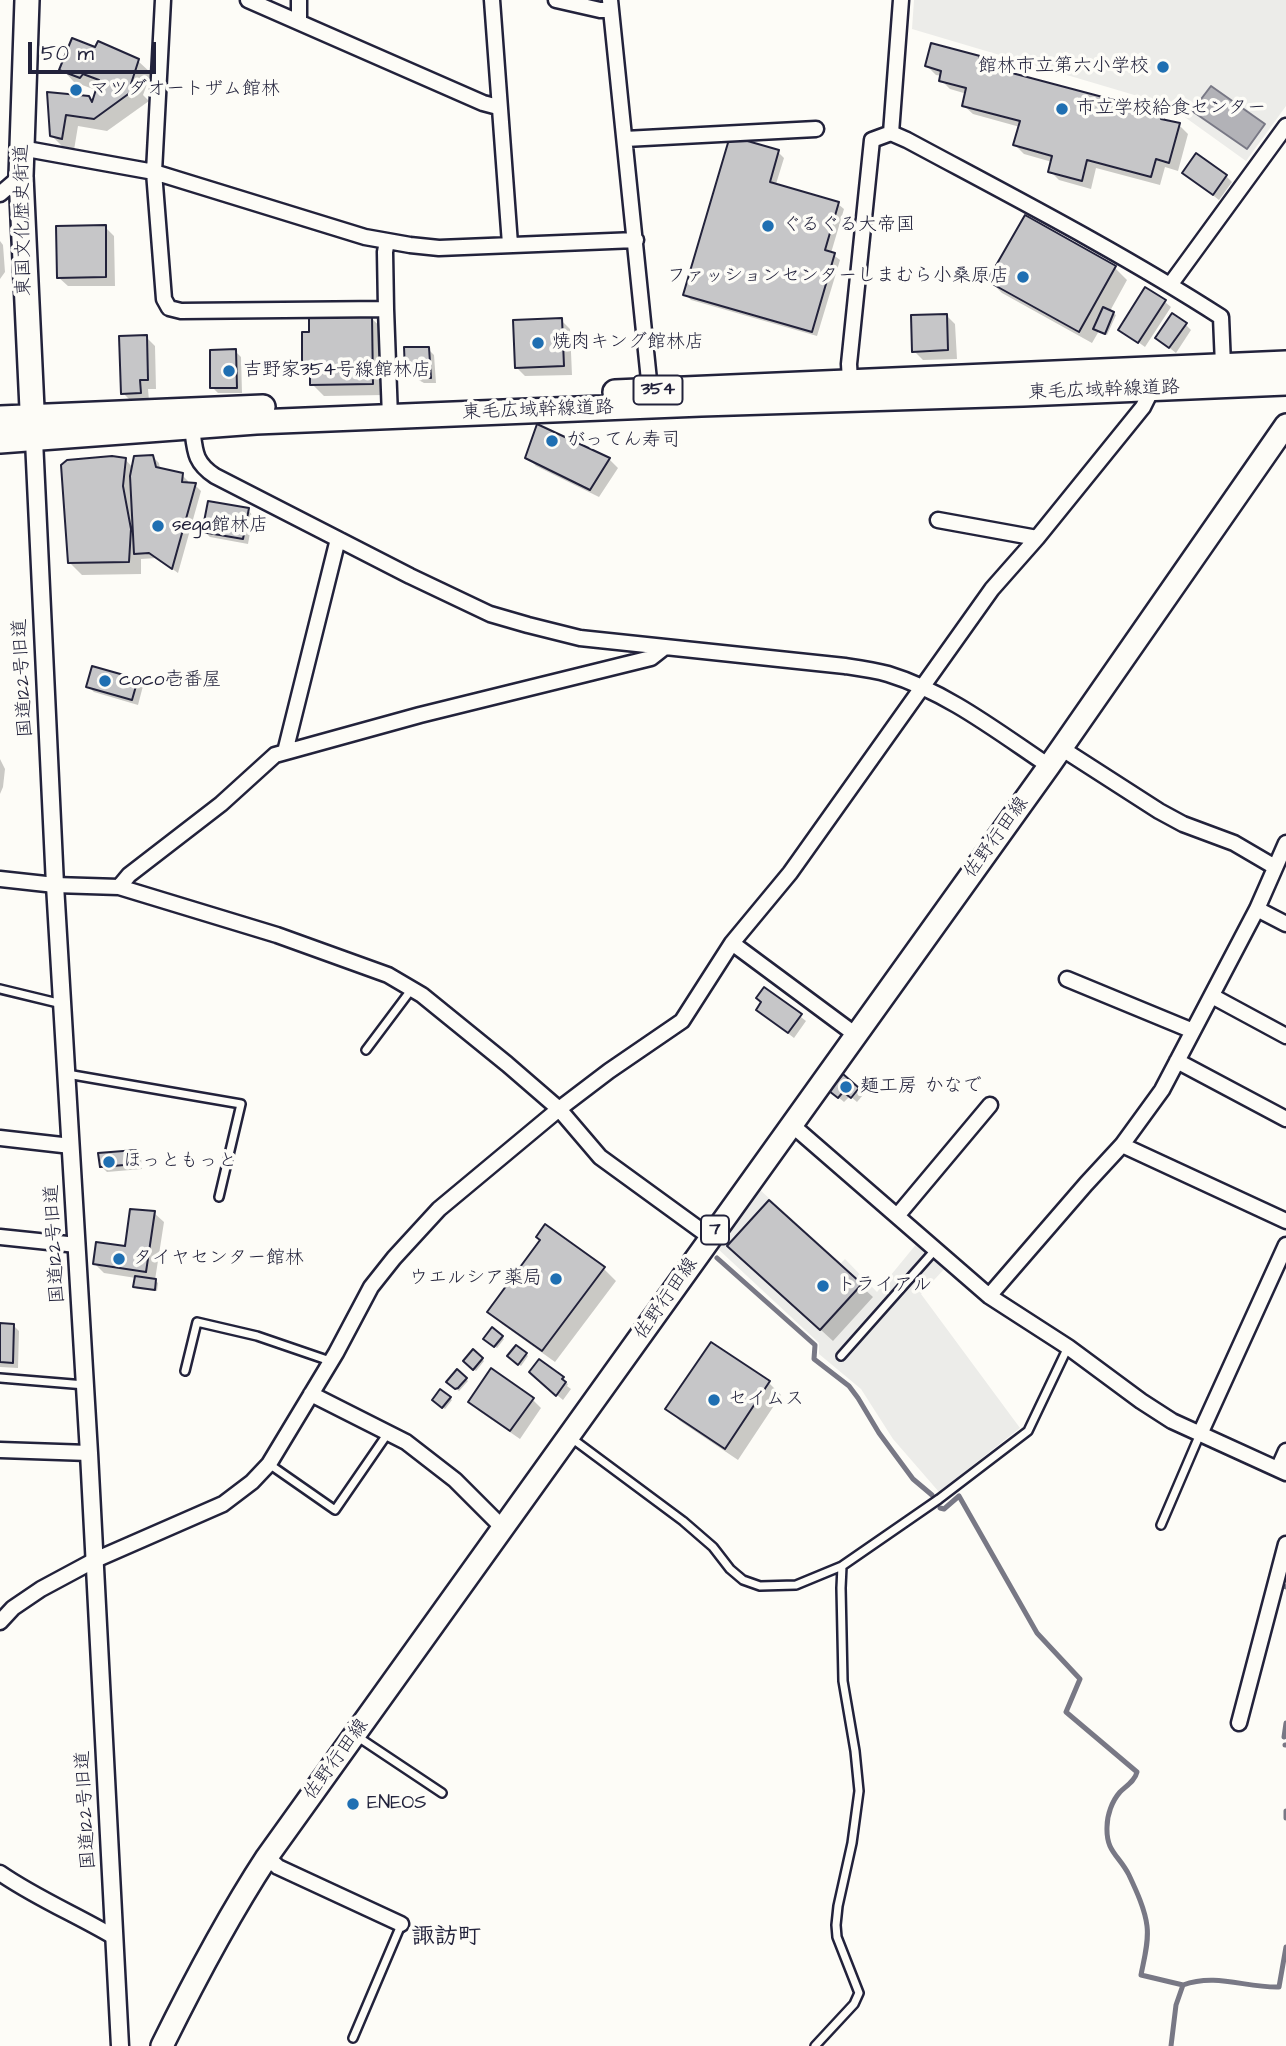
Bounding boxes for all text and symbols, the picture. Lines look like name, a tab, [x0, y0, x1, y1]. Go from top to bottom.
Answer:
scale bar	[32, 28, 159, 72]
text: 50 m	[41, 39, 94, 68]
place label: 館林市立第六小学校	[978, 56, 1149, 78]
marker: 館林市立第六小学校	[1155, 59, 1171, 75]
place label: マツダオートザム館林	[90, 79, 280, 101]
marker: マツダオートザム館林	[68, 82, 84, 98]
place label: 市立学校給食センター	[1076, 98, 1266, 120]
marker: 市立学校給食センター	[1054, 101, 1070, 117]
street label: 東国文化歴史街道	[11, 144, 37, 296]
place label: ぐるぐる大帝国	[782, 215, 915, 237]
marker: ぐるぐる大帝国	[760, 218, 776, 234]
place label: ファッションセンターしまむら小桑原店	[667, 266, 1009, 288]
marker: ファッションセンターしまむら小桑原店	[1015, 269, 1031, 285]
place label: 焼肉キング館林店	[552, 332, 704, 354]
marker: 焼肉キング館林店	[530, 335, 546, 351]
place label: 吉野家354号線館林店	[243, 360, 431, 382]
marker: 吉野家354号線館林店	[221, 363, 237, 379]
road number: 354	[634, 376, 682, 404]
street label: 東毛広域幹線道路	[1028, 377, 1180, 405]
street label: 東毛広域幹線道路	[462, 397, 614, 425]
place label: がってん寿司	[566, 430, 680, 452]
marker: がってん寿司	[544, 433, 560, 449]
place label: sega館林店	[172, 515, 268, 537]
marker: sega館林店	[150, 518, 166, 534]
street label: 国道122号旧道	[9, 618, 39, 738]
place label: coco壱番屋	[119, 670, 221, 692]
marker: coco壱番屋	[97, 673, 113, 689]
street label: 佐野行田線	[960, 793, 1034, 883]
place label: 麺工房 かなで	[860, 1076, 982, 1098]
marker: 麺工房 かなで	[838, 1079, 854, 1095]
place label: ほっともっと	[123, 1151, 237, 1173]
marker: ほっともっと	[101, 1154, 117, 1170]
street label: 国道122号旧道	[41, 1184, 71, 1304]
road number: 7	[701, 1216, 729, 1245]
place label: タイヤセンター館林	[133, 1248, 304, 1270]
marker: タイヤセンター館林	[111, 1251, 127, 1267]
street label: 佐野行田線	[630, 1254, 704, 1344]
place label: ウエルシア薬局	[409, 1268, 542, 1290]
marker: ウエルシア薬局	[548, 1271, 564, 1287]
place label: トライアル	[837, 1275, 932, 1297]
marker: トライアル	[815, 1278, 831, 1294]
place label: セイムス	[728, 1389, 804, 1411]
marker: セイムス	[706, 1392, 722, 1408]
street label: 佐野行田線	[300, 1715, 374, 1805]
street label: 国道122号旧道	[72, 1750, 102, 1870]
place label: ENEOS	[367, 1793, 426, 1815]
marker: ENEOS	[345, 1796, 361, 1812]
district label: 諏訪町	[412, 1924, 480, 1952]

